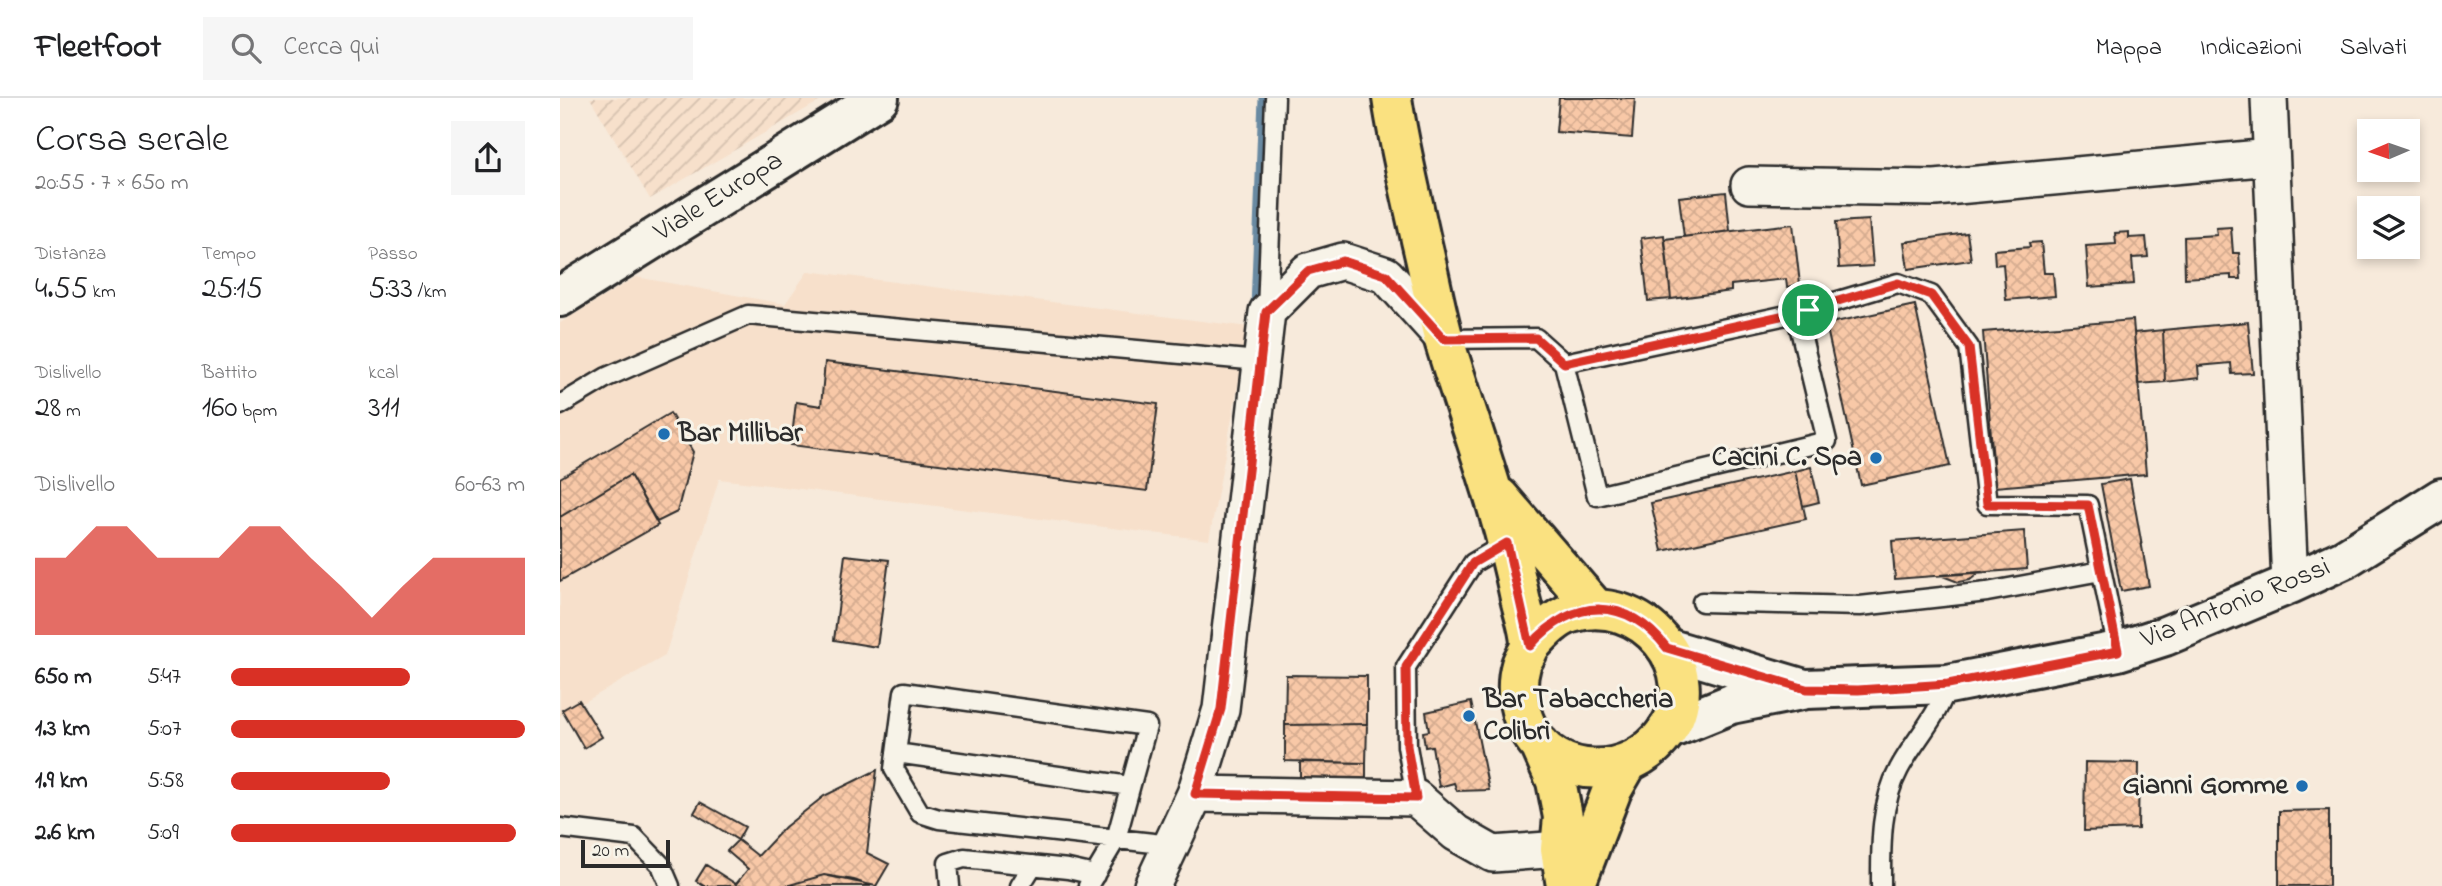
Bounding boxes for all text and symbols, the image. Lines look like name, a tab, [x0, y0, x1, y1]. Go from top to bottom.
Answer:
search box	[203, 17, 693, 80]
text: Fleetfoot	[35, 24, 161, 72]
icon: search	[227, 29, 265, 67]
text: Cerca qui	[283, 29, 380, 67]
text: Mappa	[2095, 31, 2162, 66]
text: Indicazioni	[2200, 31, 2302, 66]
text: Salvati	[2340, 31, 2407, 66]
text: Corsa serale	[35, 113, 229, 169]
north arrow	[2357, 119, 2420, 182]
map controls	[2357, 119, 2420, 259]
button: share	[451, 121, 525, 195]
street label: Viale Europa	[646, 141, 792, 253]
text: 20:55 · 7 × 650 m	[35, 167, 189, 200]
button: layers	[2357, 196, 2420, 259]
text: Distanza	[35, 241, 106, 268]
text: Tempo	[202, 241, 256, 268]
text: Passo	[368, 241, 418, 268]
text: 4.55	[35, 268, 88, 312]
text: 25:15	[202, 268, 263, 312]
text: 5:33	[368, 268, 413, 312]
text: km	[88, 279, 116, 306]
text: /km	[413, 279, 447, 306]
pin	[1778, 280, 1838, 340]
icon: arrive	[1789, 291, 1827, 329]
text: Dislivello	[35, 360, 101, 387]
text: Battito	[202, 360, 257, 387]
text: kcal	[368, 360, 399, 387]
text: 28	[35, 387, 61, 431]
text: 160	[202, 387, 237, 431]
text: 311	[368, 387, 400, 431]
text: m	[61, 398, 81, 425]
text: bpm	[237, 398, 277, 425]
place label: Bar Millibar	[676, 414, 804, 455]
marker: Bar Millibar	[656, 426, 672, 442]
place label: Cacini C. Spa	[1712, 438, 1862, 479]
marker: Cacini C. Spa	[1868, 450, 1884, 466]
text: Dislivello	[35, 469, 115, 502]
text: 60–63 m	[455, 469, 525, 502]
street label: Via Antonio Rossi	[2134, 547, 2337, 661]
text: 650 m	[35, 661, 92, 694]
text: 5:47	[147, 661, 181, 694]
place label: Bar Tabaccheria Colibrì	[1481, 680, 1673, 753]
marker: Bar Tabaccheria Colibrì	[1461, 708, 1477, 724]
text: 1.3 km	[35, 713, 90, 746]
text: 5:07	[147, 713, 182, 746]
text: 1.9 km	[35, 765, 88, 798]
text: 5:58	[147, 765, 184, 798]
place label: Gianni Gomme	[2123, 766, 2289, 807]
marker: Gianni Gomme	[2294, 778, 2310, 794]
text: 2.6 km	[35, 817, 95, 850]
text: 5:09	[147, 817, 179, 850]
scale bar	[581, 837, 670, 869]
text: 20 m	[592, 838, 629, 865]

